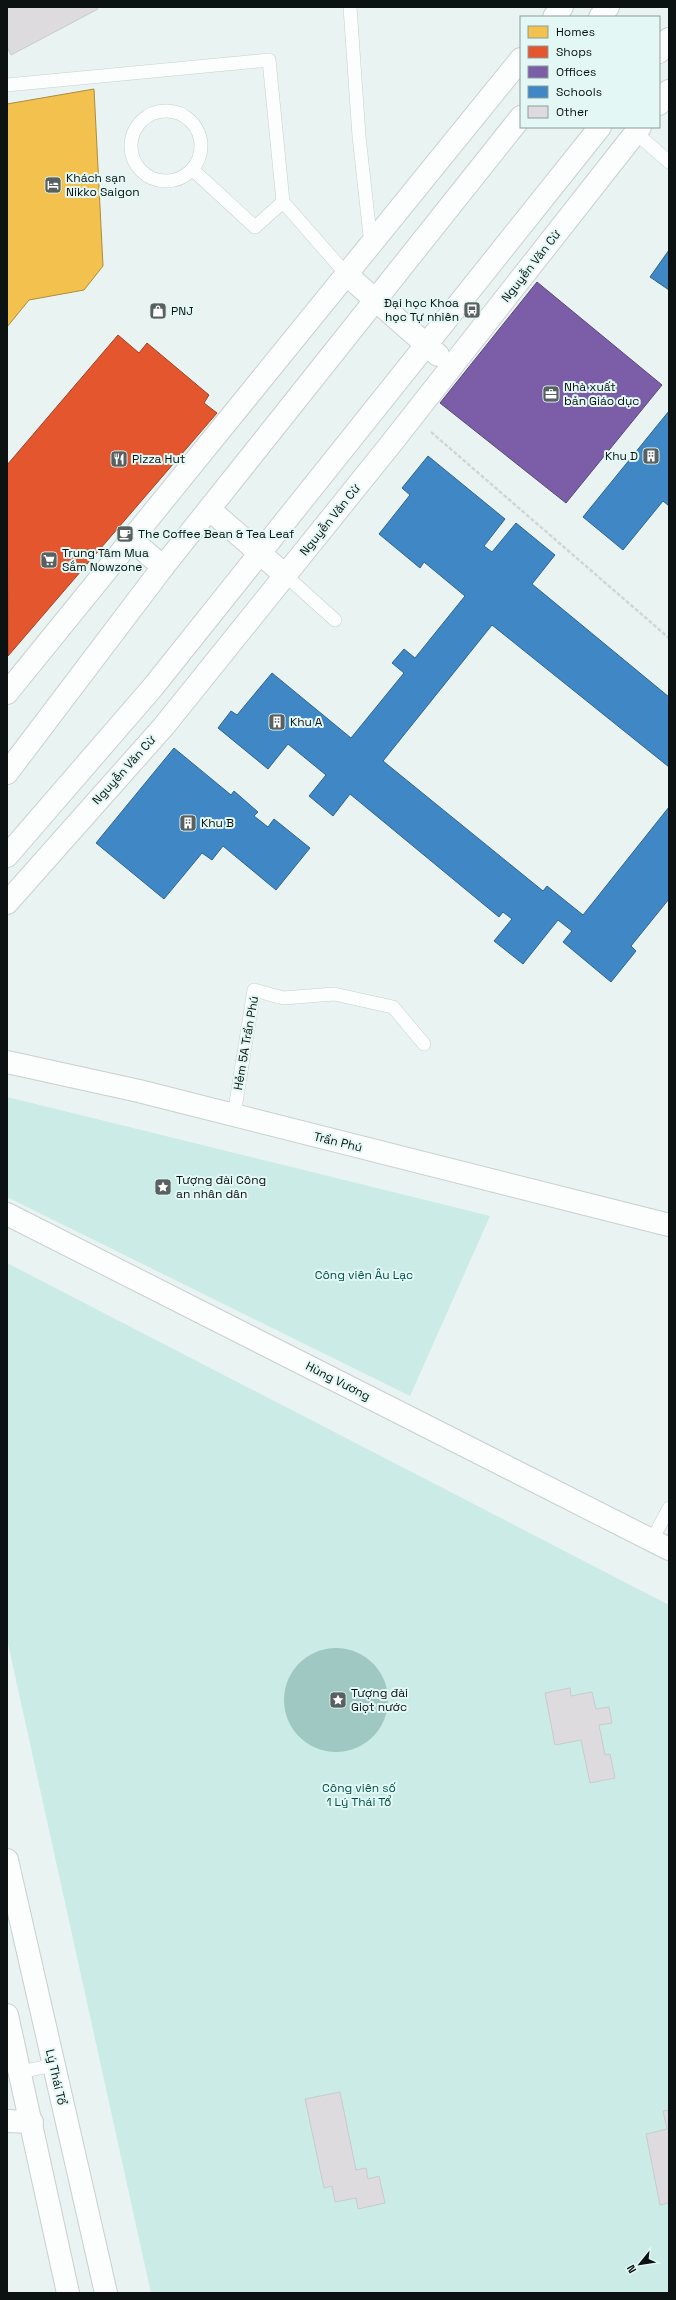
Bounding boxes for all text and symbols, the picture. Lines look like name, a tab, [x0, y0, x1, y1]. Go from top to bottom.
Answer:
legend	[520, 16, 660, 128]
text: Homes	[556, 24, 595, 40]
text: Shops	[556, 44, 592, 60]
text: Offices	[556, 64, 596, 80]
text: Schools	[556, 84, 602, 100]
text: Other	[556, 104, 589, 120]
place label: Khách sạn Nikko Saigon	[66, 170, 140, 200]
hotel icon: Khách sạn Nikko Saigon	[43, 175, 63, 195]
street label: Nguyễn Văn Cừ	[498, 226, 564, 305]
place label: Đại học Khoa học Tự nhiên	[384, 295, 459, 325]
bus stop icon: Đại học Khoa học Tự nhiên	[462, 300, 482, 320]
shop icon: PNJ	[148, 301, 168, 321]
place label: PNJ	[171, 303, 193, 319]
place label: Nhà xuất bản Giáo dục	[564, 379, 639, 409]
office icon: Nhà xuất bản Giáo dục	[541, 384, 561, 404]
building icon: Khu D	[641, 446, 661, 466]
place label: Khu D	[605, 448, 638, 464]
restaurant icon: Pizza Hut	[109, 449, 129, 469]
place label: Pizza Hut	[132, 451, 185, 467]
street label: Nguyễn Văn Cừ	[296, 481, 364, 559]
cafe icon: The Coffee Bean & Tea Leaf	[115, 524, 135, 544]
place label: The Coffee Bean & Tea Leaf	[138, 526, 294, 542]
place label: Trung Tâm Mua Sắm Nowzone	[62, 545, 149, 575]
supermarket icon: Trung Tâm Mua Sắm Nowzone	[39, 550, 59, 570]
building icon: Khu A	[267, 712, 287, 732]
place label: Khu A	[290, 714, 323, 730]
street label: Nguyễn Văn Cừ	[89, 732, 159, 808]
building icon: Khu B	[178, 813, 198, 833]
place label: Khu B	[201, 815, 234, 831]
street label: Hẻm 5A Trần Phú	[230, 995, 262, 1091]
street label: Trần Phú	[312, 1128, 364, 1156]
place label: Tượng đài Công an nhân dân	[176, 1172, 266, 1202]
place icon: Tượng đài Công an nhân dân	[153, 1177, 173, 1197]
park label: Công viên Âu Lạc	[315, 1267, 413, 1283]
street label: Hùng Vương	[303, 1358, 373, 1404]
place label: Tượng đài Giọt nước	[351, 1685, 408, 1715]
place icon: Tượng đài Giọt nước	[328, 1690, 348, 1710]
park label: Công viên số 1 Lý Thái Tổ	[322, 1780, 397, 1810]
street label: Lý Thái Tổ	[42, 2047, 70, 2107]
north arrow	[620, 2244, 660, 2284]
text: N	[623, 2262, 639, 2276]

